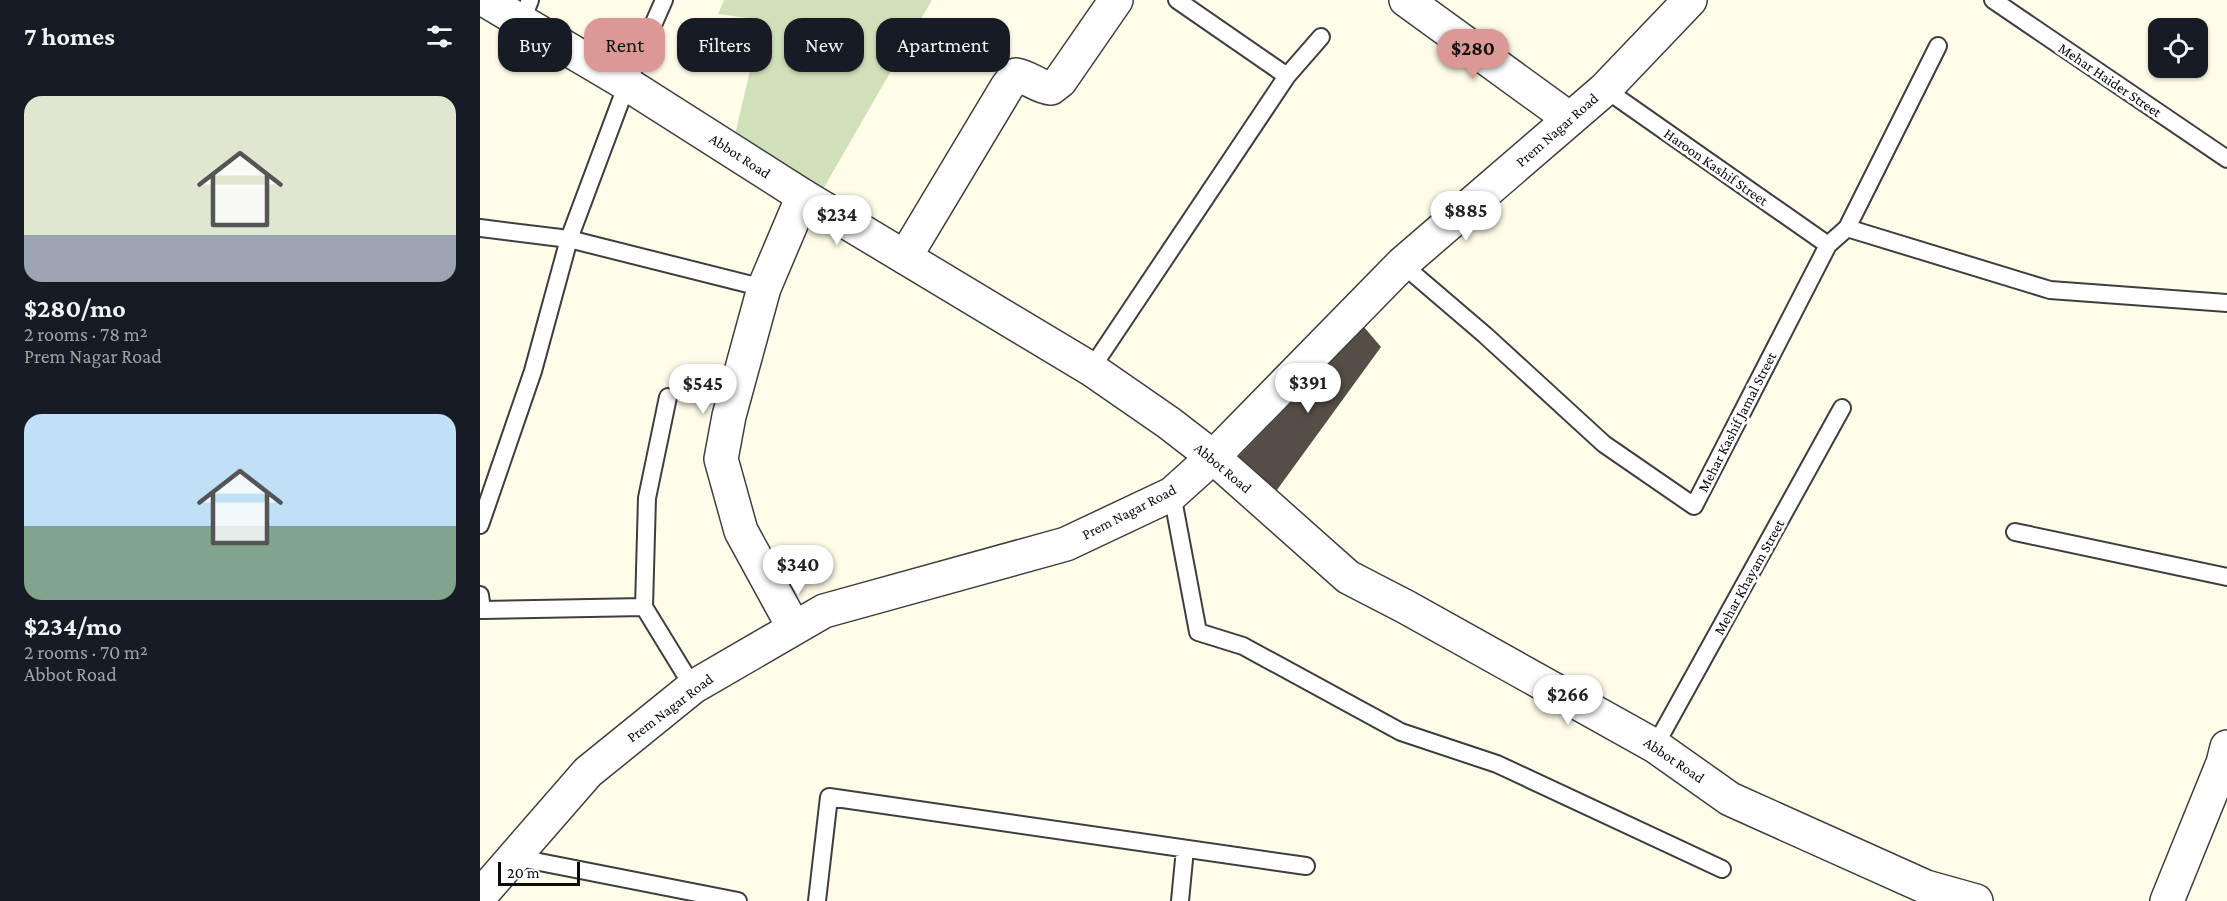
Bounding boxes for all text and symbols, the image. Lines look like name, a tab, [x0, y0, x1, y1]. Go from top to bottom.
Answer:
chip: Buy	[498, 18, 572, 72]
chip: Rent	[584, 18, 665, 72]
chip: Filters	[677, 18, 772, 72]
chip: New	[784, 18, 864, 72]
chip: Apartment	[876, 18, 1010, 72]
map controls	[2148, 18, 2208, 78]
button: locate	[2148, 18, 2208, 78]
icon: filters	[423, 20, 456, 53]
text: 7 homes	[24, 22, 115, 51]
pin: $280	[1437, 29, 1509, 80]
text: $280	[1451, 37, 1495, 59]
street label: Mehar Haider Street	[2055, 40, 2165, 121]
street label: Prem Nagar Road	[1513, 90, 1602, 171]
street label: Haroon Kashif Street	[1661, 125, 1772, 209]
street label: Abbot Road	[706, 130, 774, 182]
icon: home	[186, 135, 294, 243]
pin: $885	[1430, 191, 1502, 242]
pin: $234	[801, 195, 873, 246]
text: $885	[1445, 199, 1487, 221]
text: $234	[817, 203, 857, 225]
text: $280/mo	[24, 294, 126, 323]
text: 2 rooms · 78 m²	[24, 323, 148, 345]
text: Prem Nagar Road	[24, 345, 162, 367]
street label: Mehar Kashif Jamal Street	[1695, 348, 1781, 495]
pin: $391	[1272, 363, 1344, 414]
pin: $545	[667, 364, 739, 415]
text: $391	[1289, 371, 1327, 393]
text: $545	[683, 372, 723, 394]
street label: Abbot Road	[1191, 440, 1255, 497]
icon: home	[186, 453, 294, 561]
street label: Prem Nagar Road	[1079, 481, 1179, 543]
street label: Mehar Khayam Street	[1711, 516, 1789, 638]
pin: $340	[762, 545, 834, 596]
text: $340	[777, 553, 819, 575]
text: $234/mo	[24, 612, 122, 641]
text: 2 rooms · 70 m²	[24, 641, 148, 663]
text: Abbot Road	[24, 663, 117, 685]
street label: Prem Nagar Road	[624, 670, 717, 746]
pin: $266	[1532, 675, 1604, 726]
text: $266	[1547, 683, 1589, 705]
street label: Abbot Road	[1641, 734, 1707, 786]
scale bar	[498, 859, 580, 886]
text: 20 m	[507, 864, 540, 881]

